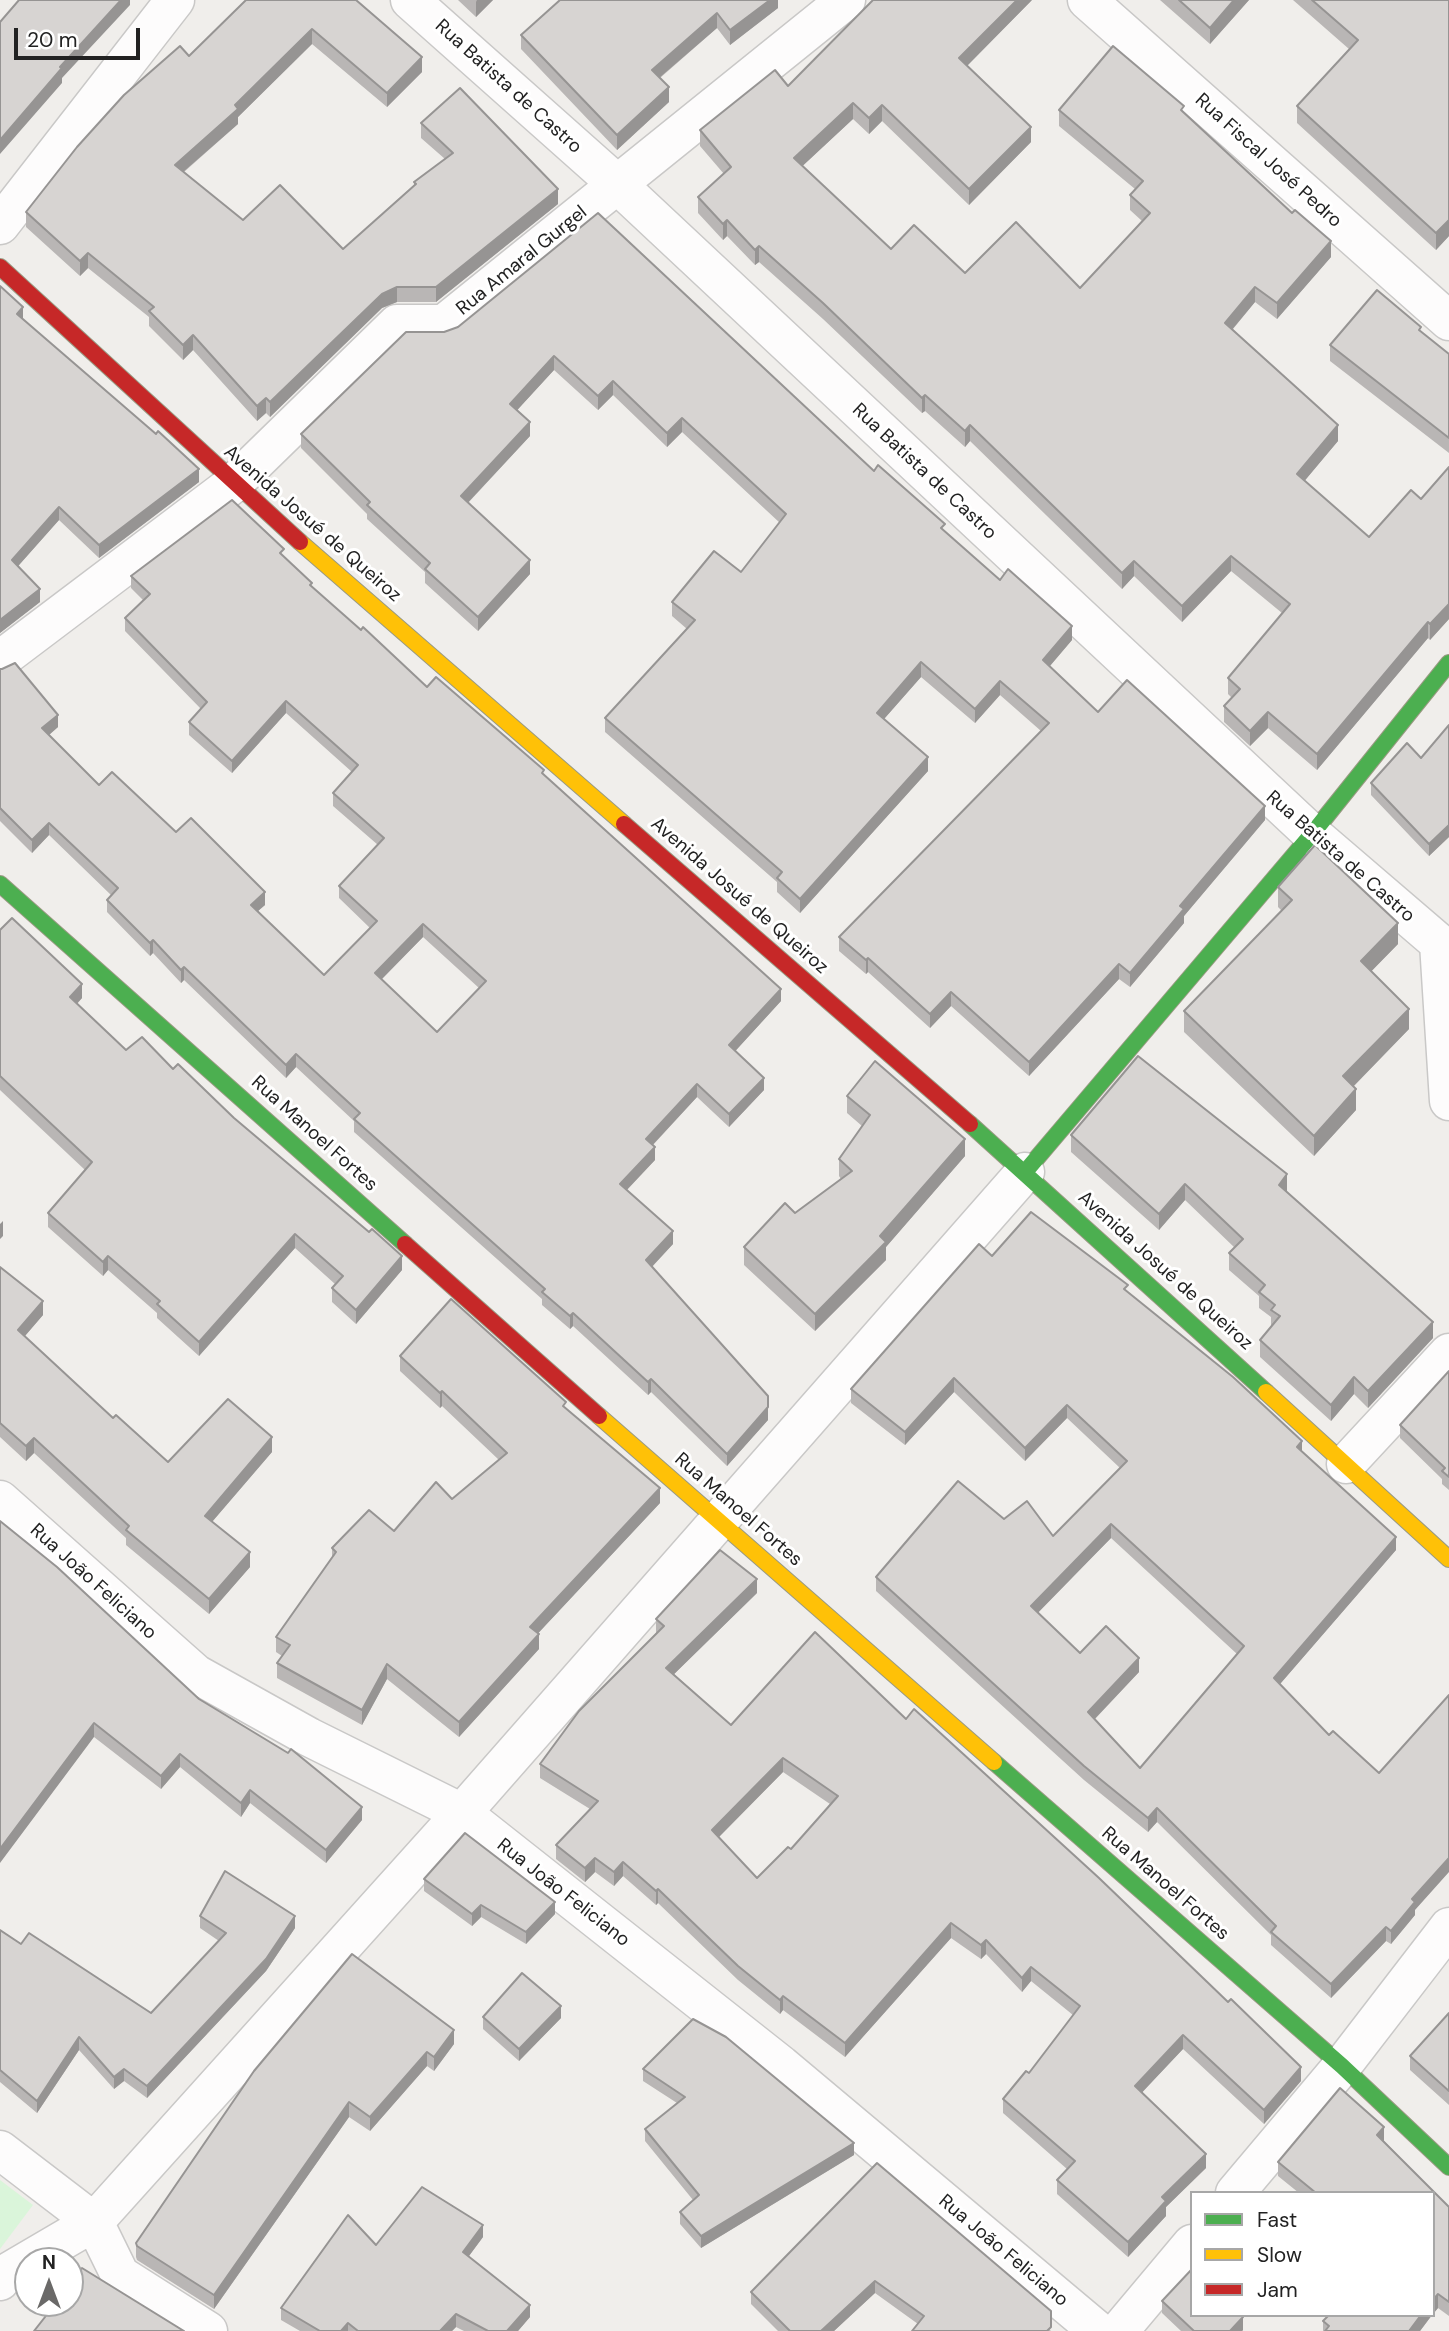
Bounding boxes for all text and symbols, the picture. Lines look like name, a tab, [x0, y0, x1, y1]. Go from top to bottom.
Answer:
scale bar	[18, 14, 144, 58]
street label: Rua Batista de Castro	[430, 15, 586, 159]
text: 20 m	[27, 26, 78, 54]
street label: Rua Fiscal José Pedro	[1190, 89, 1346, 233]
street label: Rua Amaral Gurgel	[452, 201, 592, 321]
street label: Rua Batista de Castro	[847, 399, 1001, 545]
street label: Avenida Josué de Queiroz	[219, 441, 405, 607]
street label: Rua Batista de Castro	[1261, 786, 1419, 928]
street label: Avenida Josué de Queiroz	[646, 813, 832, 979]
street label: Rua Manoel Fortes	[246, 1071, 382, 1197]
street label: Avenida Josué de Queiroz	[1073, 1187, 1257, 1355]
street label: Rua Manoel Fortes	[669, 1448, 807, 1572]
street label: Rua João Feliciano	[25, 1519, 161, 1645]
street label: Rua Manoel Fortes	[1096, 1822, 1234, 1946]
street label: Rua João Feliciano	[492, 1834, 634, 1952]
street label: Rua João Feliciano	[934, 2190, 1072, 2312]
legend	[1190, 2191, 1435, 2317]
text: Fast	[1257, 2206, 1297, 2234]
text: Slow	[1257, 2241, 1302, 2269]
north arrow	[14, 2247, 84, 2317]
text: N	[42, 2250, 56, 2275]
text: Jam	[1257, 2276, 1298, 2304]

